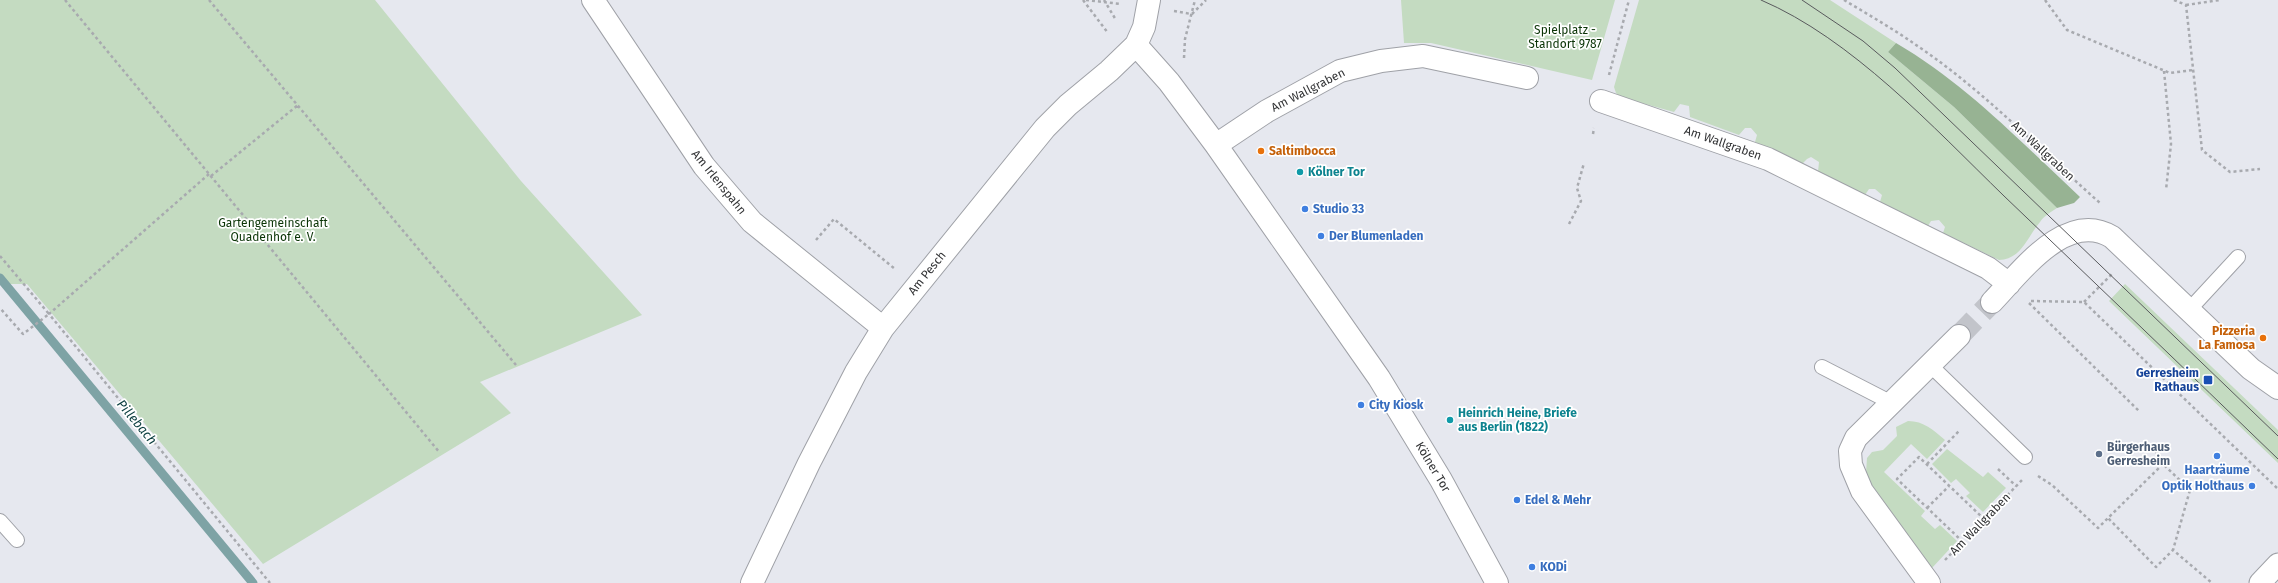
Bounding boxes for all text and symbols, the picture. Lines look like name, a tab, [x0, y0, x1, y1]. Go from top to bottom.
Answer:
park label: Spielplatz - Standort 9787	[1528, 23, 1602, 51]
street label: Am Wallgraben	[1269, 65, 1347, 115]
street label: Am Wallgraben	[2009, 118, 2077, 184]
street label: Am Wallgraben	[1682, 123, 1764, 163]
place label: Saltimbocca	[1269, 144, 1336, 158]
marker: Saltimbocca	[1256, 146, 1266, 156]
street label: Am Irlenspahn	[689, 147, 749, 217]
place label: Kölner Tor	[1308, 165, 1365, 179]
marker: Kölner Tor	[1295, 167, 1305, 177]
place label: Studio 33	[1313, 202, 1364, 216]
marker: Studio 33	[1300, 204, 1310, 214]
park label: Gartengemeinschaft Quadenhof e. V.	[218, 216, 328, 244]
place label: Der Blumenladen	[1329, 229, 1424, 243]
marker: Der Blumenladen	[1316, 231, 1326, 241]
street label: Am Pesch	[905, 248, 949, 298]
place label: Pizzeria La Famosa	[2198, 324, 2255, 352]
marker: Pizzeria La Famosa	[2258, 333, 2268, 343]
place label: Gerresheim Rathaus	[2136, 366, 2199, 394]
marker: Gerresheim Rathaus	[2202, 374, 2214, 386]
water label: Pillebach	[114, 397, 160, 447]
place label: City Kiosk	[1369, 398, 1424, 412]
marker: City Kiosk	[1356, 400, 1366, 410]
place label: Heinrich Heine, Briefe aus Berlin (1822)	[1458, 406, 1577, 434]
marker: Heinrich Heine, Briefe aus Berlin (1822)	[1445, 415, 1455, 425]
street label: Kölner Tor	[1413, 439, 1454, 495]
place label: Bürgerhaus Gerresheim	[2107, 440, 2170, 468]
marker: Bürgerhaus Gerresheim	[2094, 449, 2104, 459]
marker: Haarträume	[2212, 451, 2222, 461]
place label: Haarträume	[2184, 463, 2250, 477]
place label: Optik Holthaus	[2162, 479, 2244, 493]
marker: Optik Holthaus	[2247, 481, 2257, 491]
street label: Am Wallgraben	[1947, 490, 2013, 558]
place label: Edel & Mehr	[1525, 493, 1591, 507]
marker: Edel & Mehr	[1512, 495, 1522, 505]
place label: KODi	[1540, 560, 1567, 574]
marker: KODi	[1527, 562, 1537, 572]

